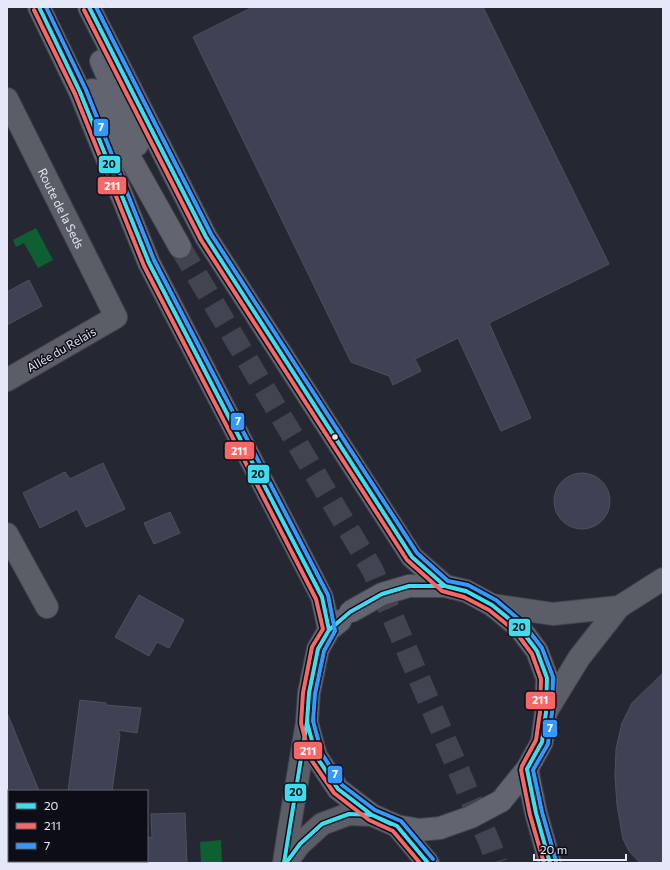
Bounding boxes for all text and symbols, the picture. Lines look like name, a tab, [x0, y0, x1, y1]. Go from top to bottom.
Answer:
line badge: 7	[93, 118, 109, 137]
text: 7	[98, 120, 104, 133]
line badge: 20	[98, 155, 121, 174]
text: 20	[102, 157, 116, 170]
street label: Route de la Seds	[36, 166, 88, 251]
line badge: 211	[97, 176, 127, 195]
text: 211	[104, 179, 120, 192]
street label: Allée du Relais	[24, 324, 98, 374]
line badge: 7	[230, 412, 245, 431]
text: 7	[235, 414, 241, 427]
unlabelled marker	[330, 432, 340, 442]
line badge: 211	[224, 441, 255, 460]
text: 211	[231, 444, 247, 457]
line badge: 20	[247, 464, 270, 484]
text: 20	[251, 467, 265, 480]
line badge: 20	[508, 618, 531, 637]
text: 20	[512, 620, 526, 633]
line badge: 211	[525, 691, 556, 710]
text: 211	[532, 693, 548, 706]
line badge: 7	[542, 719, 558, 738]
text: 7	[547, 721, 553, 734]
line badge: 211	[293, 741, 323, 760]
text: 211	[300, 744, 316, 757]
line badge: 7	[327, 765, 343, 784]
text: 7	[332, 767, 338, 780]
line badge: 20	[284, 783, 307, 802]
text: 20	[289, 785, 303, 798]
legend	[8, 790, 148, 862]
text: 20	[44, 798, 59, 812]
text: 211	[44, 818, 61, 832]
scale bar	[534, 836, 626, 862]
text: 7	[44, 838, 50, 852]
text: 20 m	[540, 842, 567, 856]

